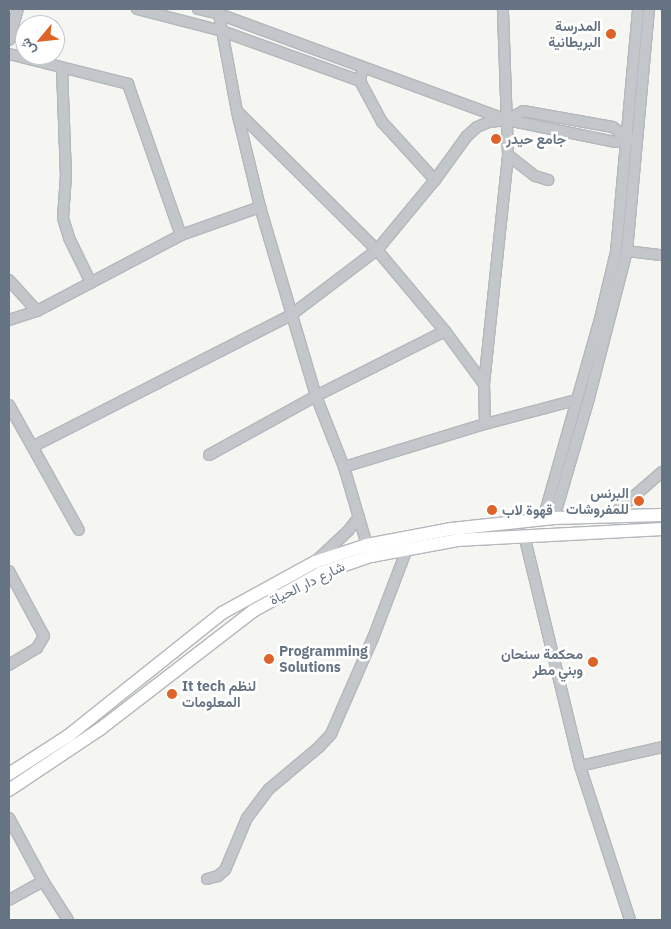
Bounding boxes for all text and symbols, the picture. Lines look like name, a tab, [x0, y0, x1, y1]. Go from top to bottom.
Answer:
north arrow	[15, 15, 65, 65]
place label: المدرسة البريطانية	[548, 18, 601, 50]
marker: المدرسة البريطانية	[605, 28, 617, 40]
text: ش	[16, 35, 40, 58]
place label: جامع حيدر	[506, 131, 566, 147]
marker: جامع حيدر	[490, 133, 502, 145]
place label: البرنس للمفروشات	[566, 485, 629, 518]
marker: البرنس للمفروشات	[633, 495, 645, 507]
place label: قهوة لاب	[502, 502, 553, 518]
marker: قهوة لاب	[486, 504, 498, 516]
street label: شارع دار الحياة	[267, 558, 347, 608]
place label: Programming Solutions	[279, 643, 368, 676]
place label: محكمة سنحان وبني مطر	[501, 646, 583, 679]
marker: Programming Solutions	[263, 653, 275, 665]
marker: محكمة سنحان وبني مطر	[587, 656, 599, 668]
place label: It tech لنظم المعلومات	[182, 678, 256, 710]
marker: It tech لنظم المعلومات	[166, 688, 178, 700]

